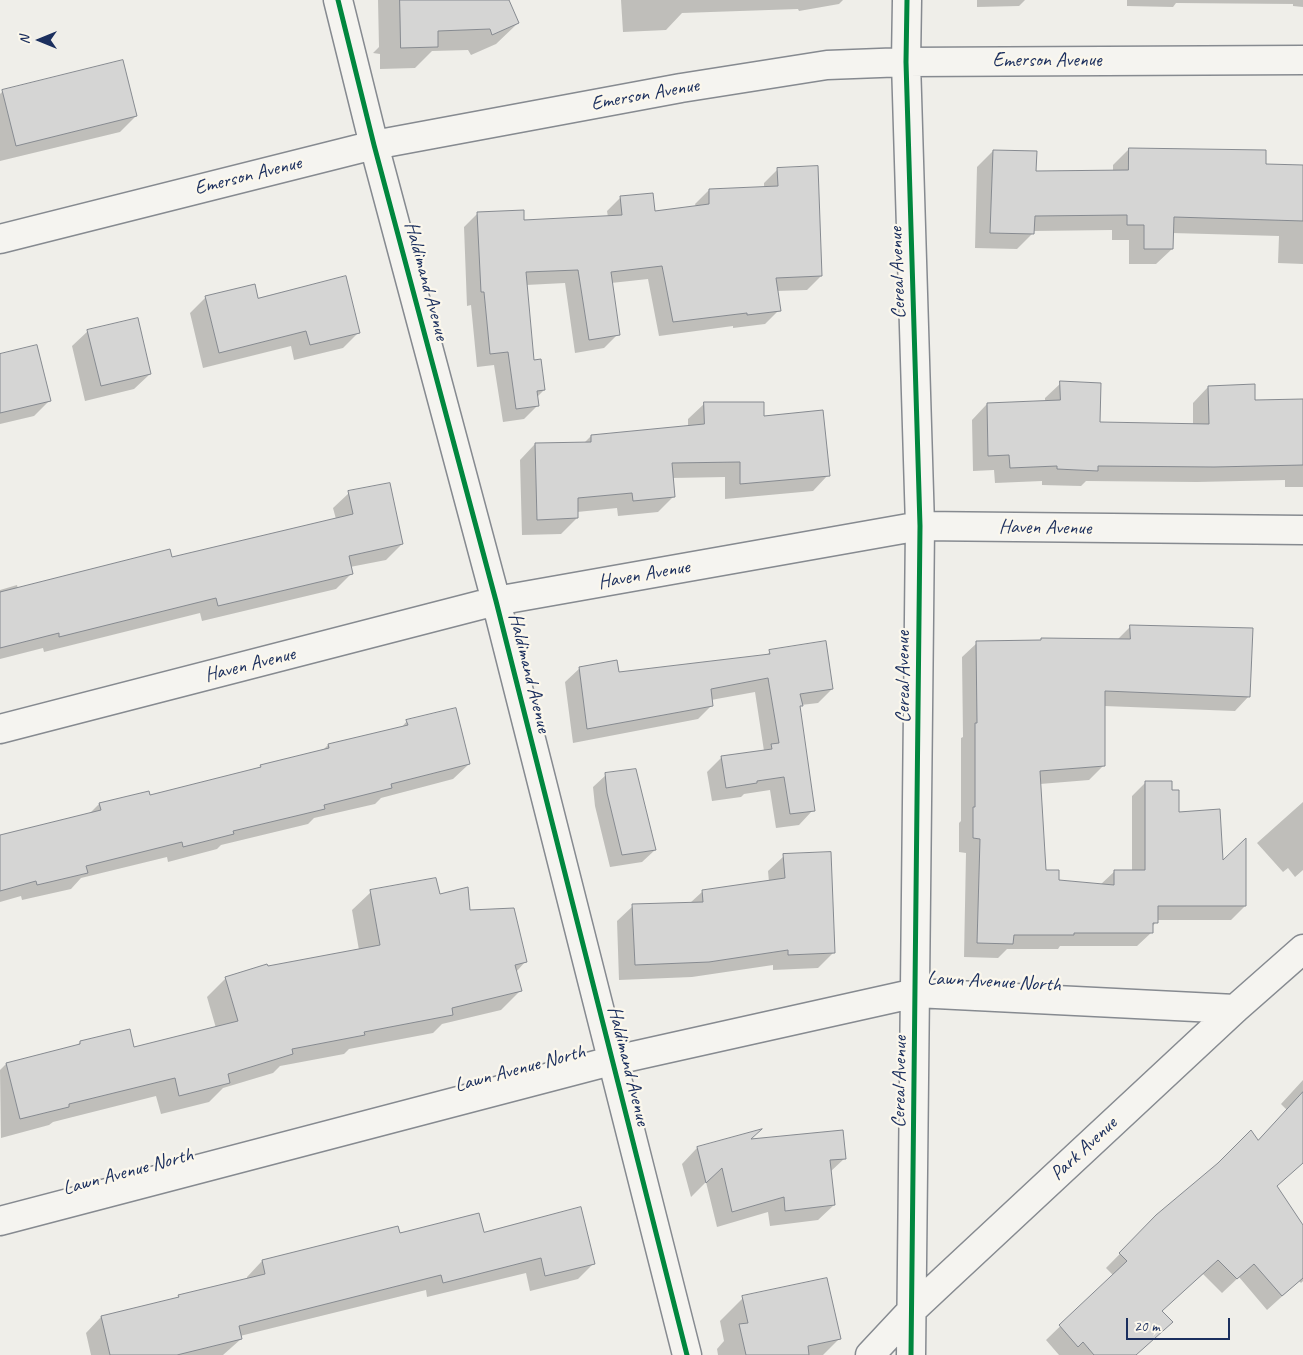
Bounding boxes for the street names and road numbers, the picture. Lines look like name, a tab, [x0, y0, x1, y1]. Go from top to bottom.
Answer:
street label: Emerson Avenue	[992, 49, 1102, 73]
street label: Emerson Avenue	[589, 74, 701, 116]
street label: Emerson Avenue	[192, 151, 304, 201]
street label: Haldimand Avenue	[399, 219, 453, 343]
street label: Cereal Avenue	[884, 227, 912, 319]
street label: Haven Avenue	[999, 515, 1091, 541]
street label: Haven Avenue	[596, 555, 692, 595]
street label: Haldimand Avenue	[503, 611, 555, 735]
street label: Cereal Avenue	[892, 631, 916, 723]
street label: Haven Avenue	[202, 642, 298, 688]
street label: Lawn Avenue North	[926, 967, 1062, 997]
street label: Haldimand Avenue	[602, 1004, 654, 1128]
street label: Cereal Avenue	[887, 1036, 913, 1128]
street label: Lawn Avenue North	[452, 1040, 588, 1098]
street label: Park Avenue	[1046, 1112, 1122, 1186]
street label: Lawn Avenue North	[60, 1143, 196, 1201]

